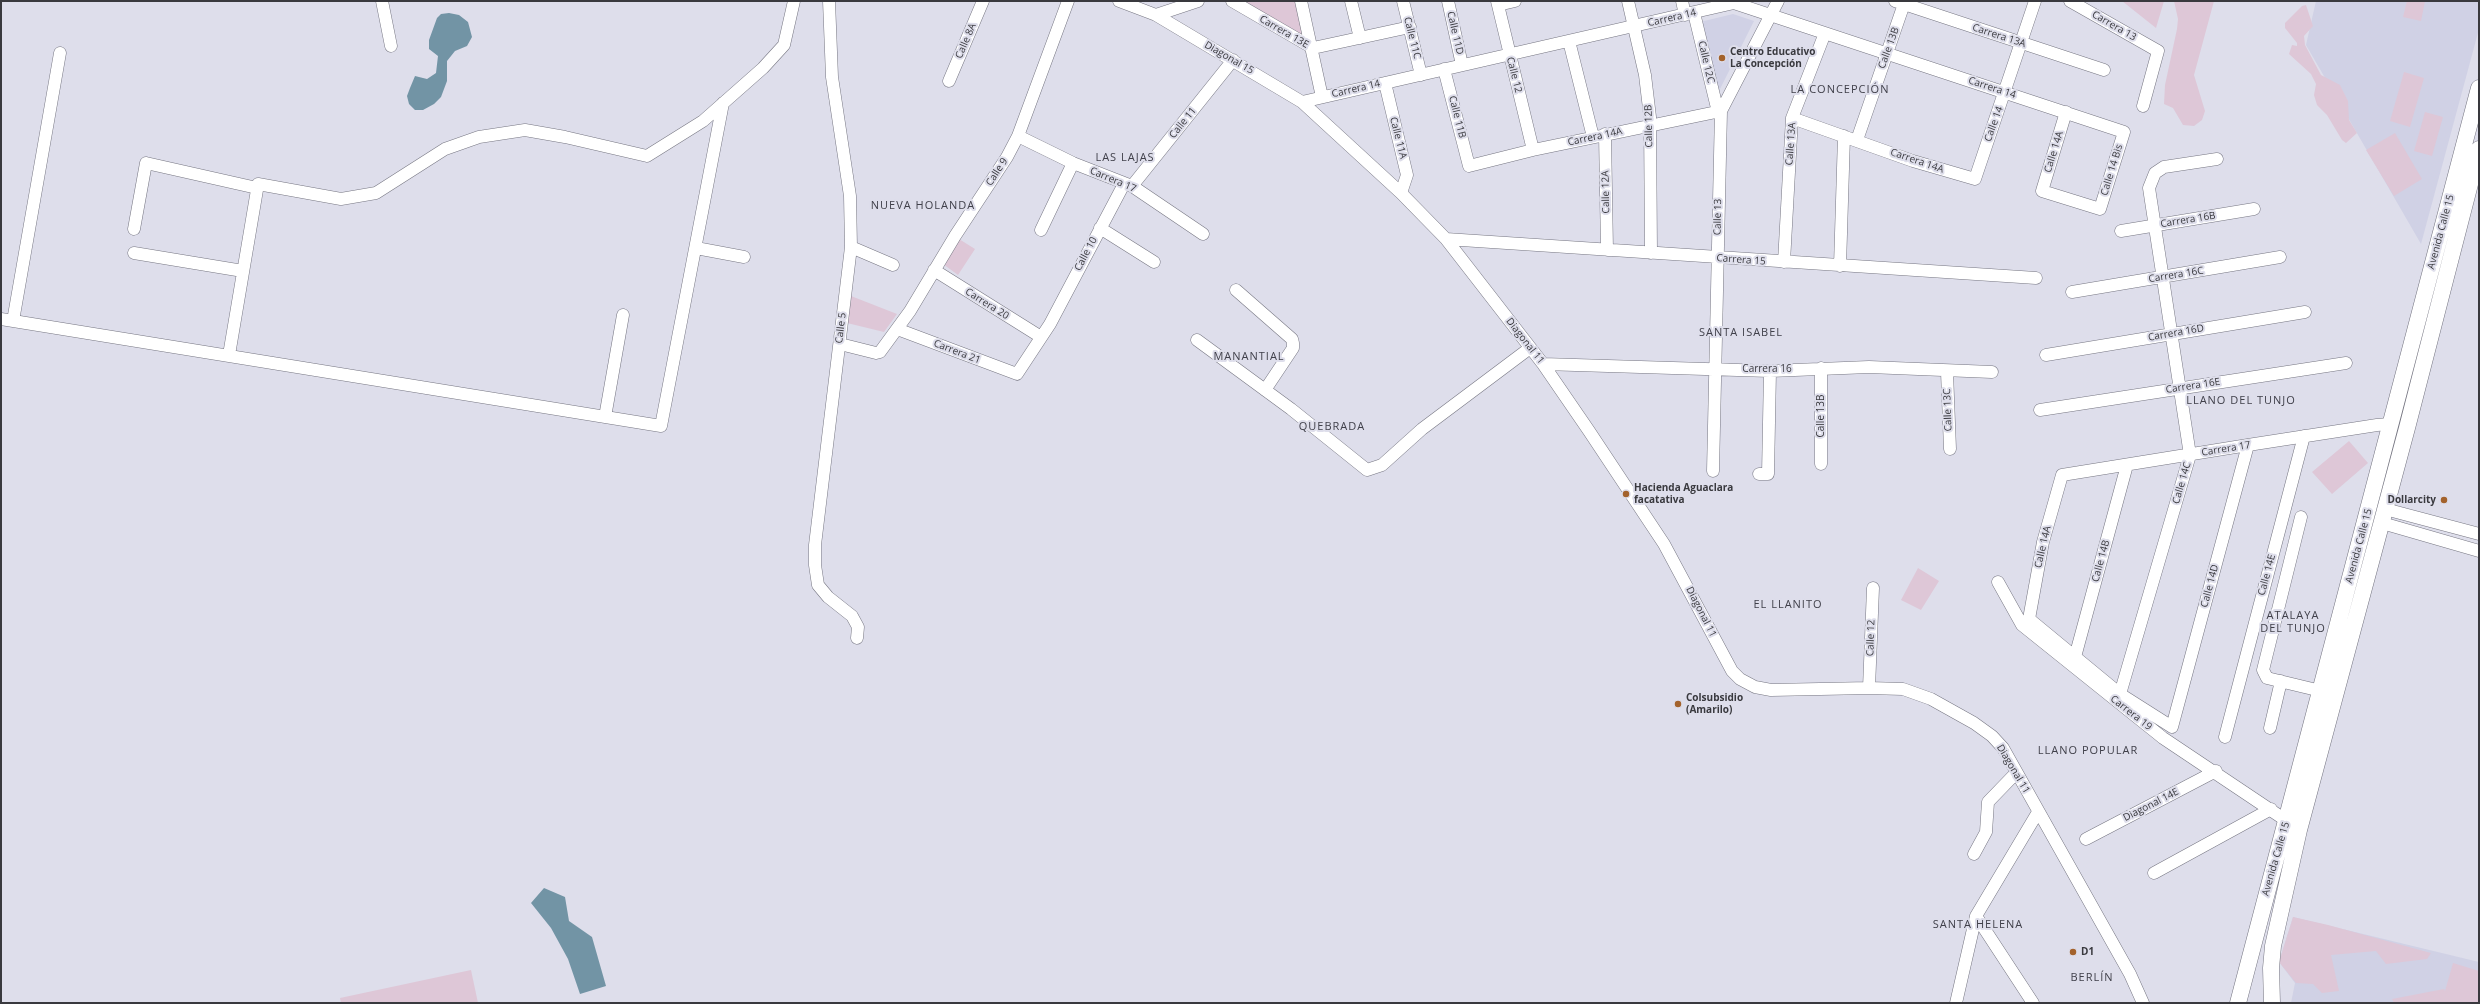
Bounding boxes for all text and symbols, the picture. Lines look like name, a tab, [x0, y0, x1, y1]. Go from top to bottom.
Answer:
street label: Carrera 14	[1647, 7, 1697, 29]
street label: Carrera 13	[2090, 8, 2138, 44]
street label: Calle 11D	[1444, 10, 1466, 56]
street label: Carrera 13E	[1257, 13, 1311, 51]
street label: Calle 11C	[1401, 16, 1423, 60]
street label: Calle 8A	[953, 22, 979, 60]
street label: Carrera 13A	[1971, 22, 2027, 50]
street label: Calle 13B	[1876, 26, 1902, 70]
street label: Diagonal 15	[1202, 39, 1256, 77]
street label: Calle 12C	[1695, 40, 1717, 84]
place label: Centro Educativo La Concepción	[1730, 46, 1815, 70]
marker: Centro Educativo La Concepción	[1717, 53, 1727, 63]
street label: Calle 12	[1504, 56, 1524, 94]
street label: Carrera 14	[1967, 75, 2017, 101]
street label: Carrera 14	[1331, 78, 1381, 100]
district label: LA CONCEPCIÓN	[1791, 83, 1889, 97]
street label: Calle 11B	[1446, 95, 1468, 139]
street label: Calle 12B	[1643, 104, 1655, 148]
street label: Calle 11	[1167, 105, 1199, 141]
street label: Calle 14	[1982, 105, 2006, 143]
street label: Calle 11A	[1387, 116, 1409, 160]
street label: Calle 13A	[1784, 122, 1798, 166]
street label: Carrera 14A	[1567, 125, 1623, 149]
street label: Calle 14A	[2042, 130, 2066, 174]
street label: Calle 14 Bis	[2099, 143, 2125, 197]
street label: Carrera 14A	[1889, 146, 1945, 176]
district label: LAS LAJAS	[1095, 151, 1155, 165]
street label: Calle 9	[984, 156, 1010, 188]
street label: Carrera 17	[1088, 165, 1138, 195]
street label: Calle 12A	[1600, 170, 1612, 214]
street label: Avenida Calle 15	[2425, 194, 2457, 270]
district label: NUEVA HOLANDA	[871, 199, 975, 213]
street label: Calle 13	[1712, 199, 1724, 235]
street label: Carrera 16B	[2160, 210, 2216, 230]
street label: Calle 10	[1072, 235, 1100, 273]
street label: Carrera 15	[1716, 252, 1766, 268]
street label: Carrera 16C	[2148, 265, 2204, 285]
street label: Carrera 20	[963, 286, 1011, 322]
street label: Calle 5	[833, 312, 849, 344]
street label: Diagonal 11	[1503, 316, 1547, 366]
street label: Carrera 16D	[2147, 322, 2205, 344]
district label: SANTA ISABEL	[1699, 326, 1783, 340]
street label: Carrera 21	[932, 338, 982, 366]
district label: MANANTIAL	[1213, 350, 1285, 364]
street label: Carrera 16	[1742, 363, 1792, 375]
street label: Carrera 16E	[2165, 376, 2221, 396]
street label: Calle 13C	[1941, 388, 1955, 432]
street label: Calle 13B	[1815, 394, 1827, 438]
district label: LLANO DEL TUNJO	[2186, 394, 2296, 408]
district label: QUEBRADA	[1299, 420, 1365, 434]
street label: Carrera 17	[2201, 439, 2251, 459]
street label: Calle 14C	[2170, 461, 2194, 505]
place label: Hacienda Aguaclara facatativa	[1634, 482, 1733, 506]
marker: Hacienda Aguaclara facatativa	[1621, 489, 1631, 499]
place label: Dollarcity	[2387, 494, 2436, 506]
marker: Dollarcity	[2439, 495, 2449, 505]
street label: Avenida Calle 15	[2343, 508, 2375, 584]
street label: Calle 14A	[2032, 525, 2054, 569]
street label: Calle 14B	[2090, 539, 2112, 583]
street label: Calle 14E	[2256, 553, 2278, 597]
street label: Calle 14D	[2199, 563, 2221, 609]
street label: Diagonal 11	[1683, 585, 1719, 639]
district label: EL LLANITO	[1753, 598, 1823, 612]
district label: ATALAYA DEL TUNJO	[2260, 609, 2326, 635]
street label: Calle 12	[1864, 620, 1878, 656]
place label: Colsubsidio (Amarilo)	[1686, 692, 1743, 716]
street label: Carrera 19	[2108, 693, 2154, 733]
marker: Colsubsidio (Amarilo)	[1673, 699, 1683, 709]
street label: Diagonal 11	[1994, 742, 2032, 796]
district label: LLANO POPULAR	[2038, 744, 2138, 758]
street label: Diagonal 14E	[2121, 786, 2181, 824]
street label: Avenida Calle 15	[2260, 821, 2292, 897]
district label: SANTA HELENA	[1933, 918, 2023, 932]
place label: D1	[2081, 946, 2094, 958]
marker: D1	[2068, 947, 2078, 957]
district label: BERLÍN	[2070, 971, 2114, 985]

